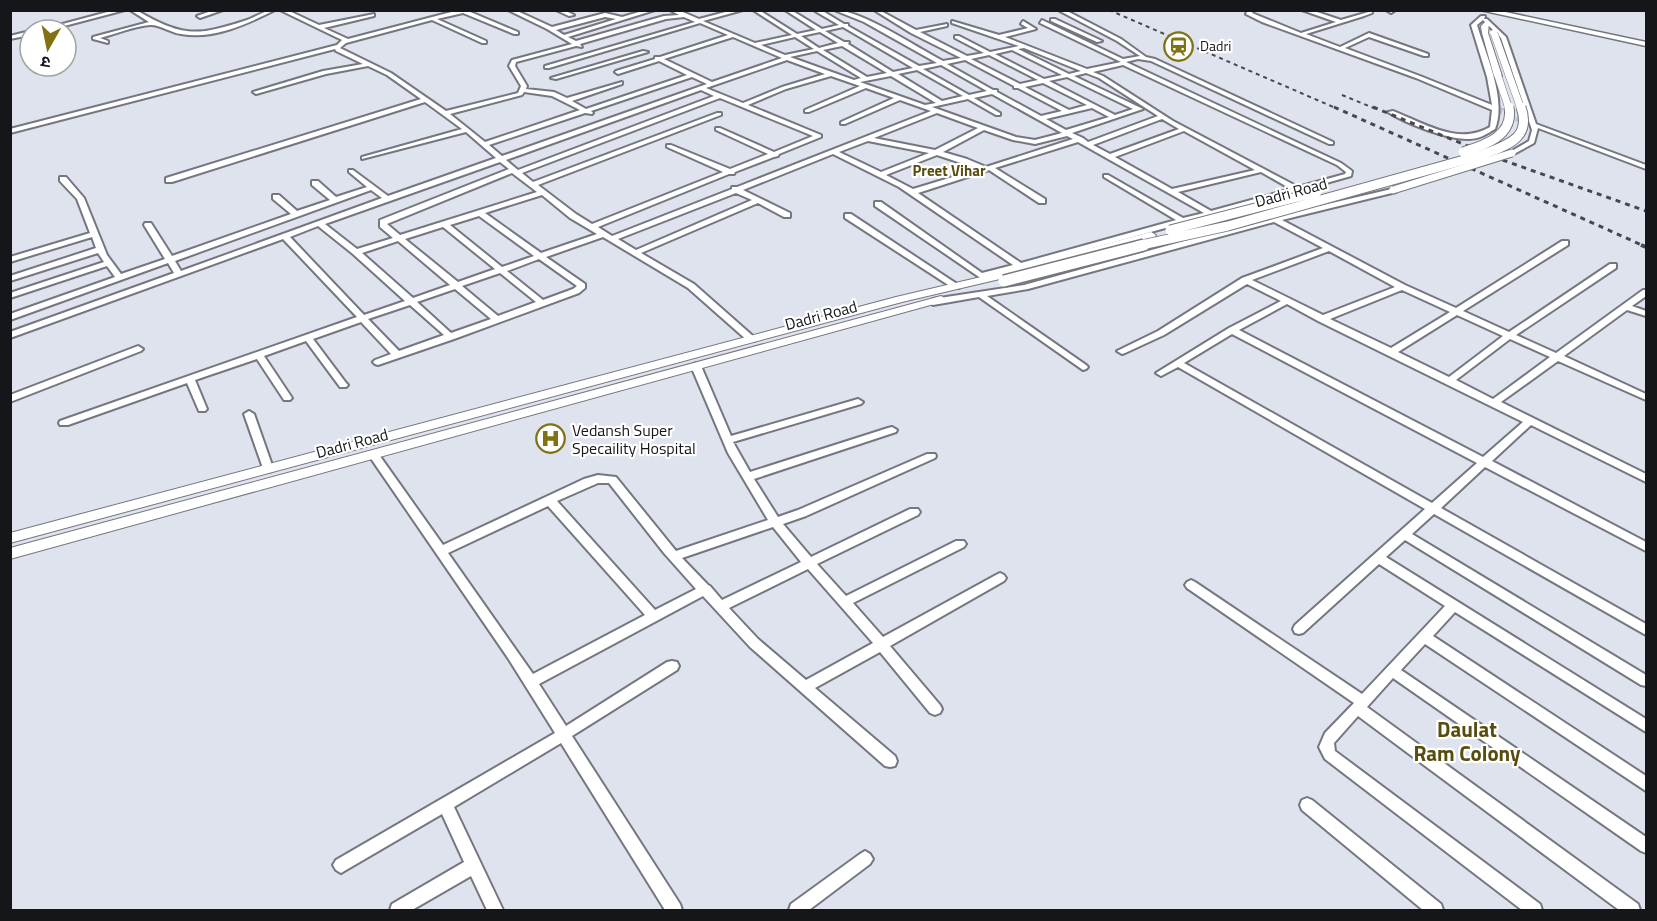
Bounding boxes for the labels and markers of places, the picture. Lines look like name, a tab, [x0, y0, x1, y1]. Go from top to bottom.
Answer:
station icon: Dadri	[1163, 30, 1195, 62]
place label: Dadri	[1200, 35, 1231, 56]
place label: Vedansh Super Specaility Hospital	[572, 418, 696, 460]
hospital icon: Vedansh Super Specaility Hospital	[535, 423, 567, 455]

